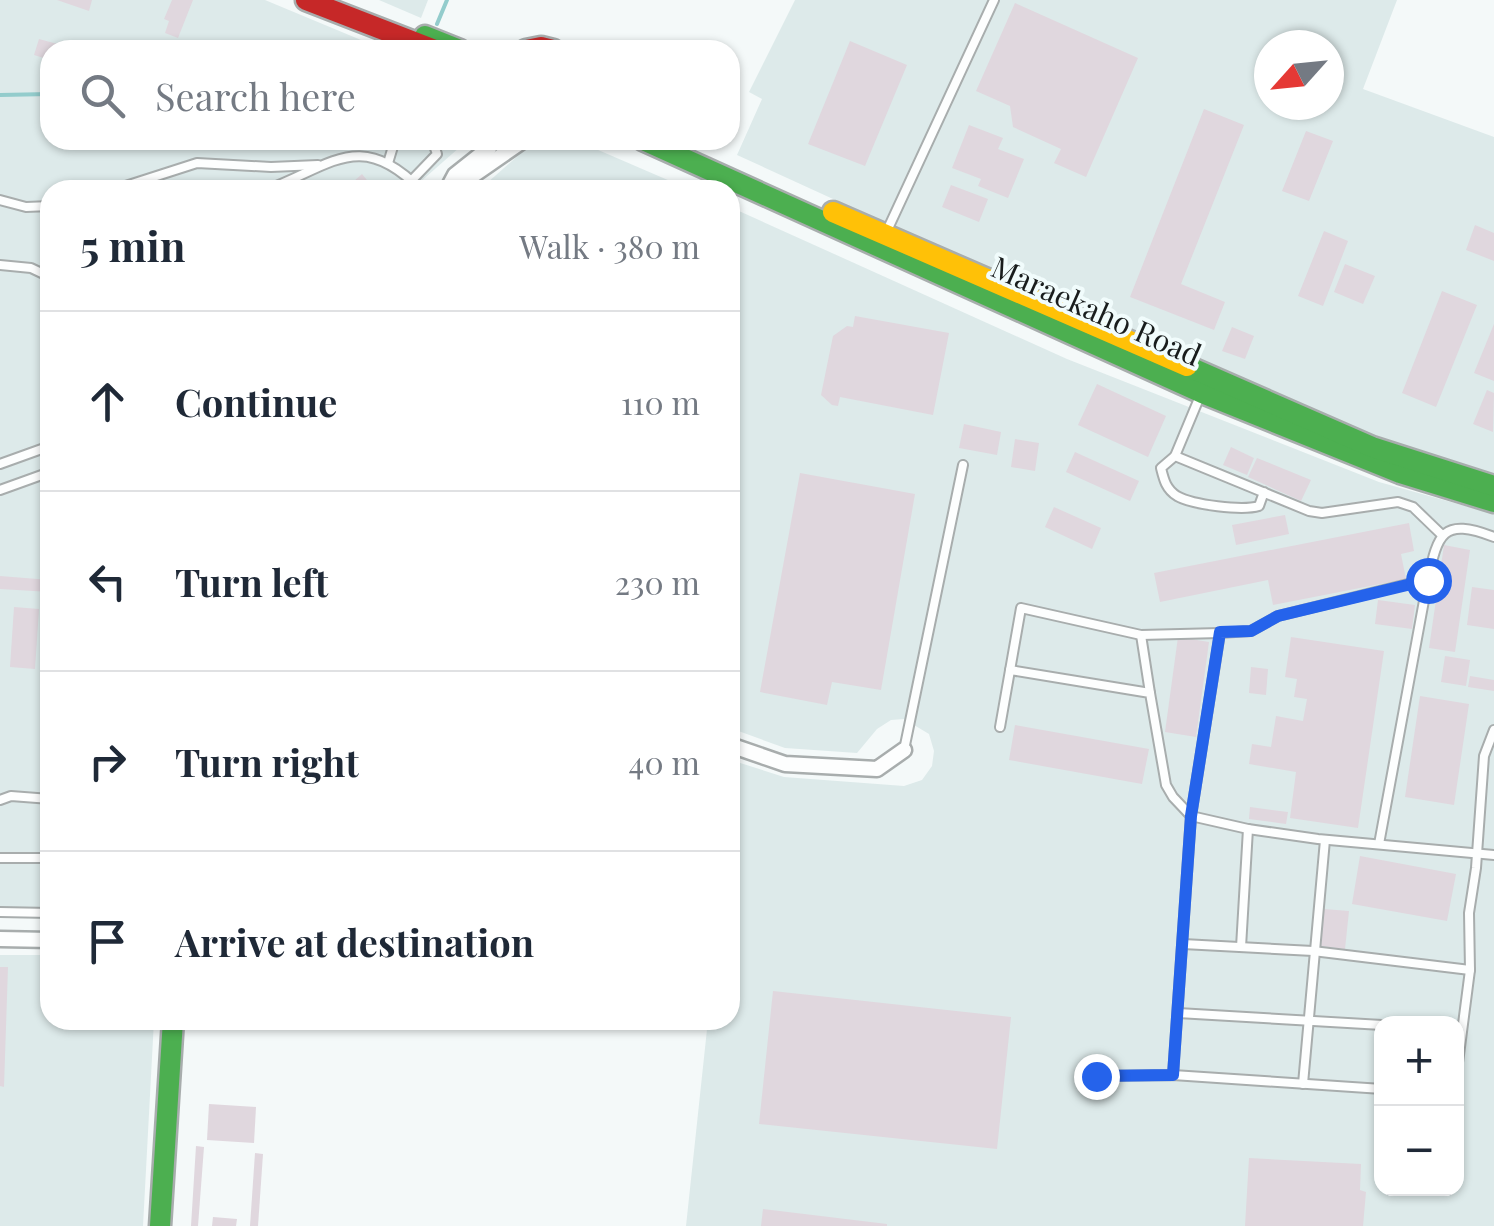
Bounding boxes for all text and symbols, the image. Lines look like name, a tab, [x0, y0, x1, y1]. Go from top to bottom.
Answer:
north arrow	[1254, 30, 1344, 120]
search box	[40, 40, 740, 150]
icon: search	[75, 68, 130, 123]
text: Search here	[155, 70, 356, 121]
text: 5 min	[80, 217, 185, 273]
text: Walk · 380 m	[519, 224, 700, 267]
street label: Maraekaho Road	[986, 246, 1208, 374]
icon: ahead	[80, 374, 135, 429]
text: Continue	[175, 376, 337, 427]
text: 110 m	[621, 380, 700, 423]
icon: left	[80, 554, 135, 609]
text: Turn left	[175, 556, 328, 607]
route start	[1406, 558, 1452, 604]
text: 230 m	[615, 560, 700, 603]
icon: right	[80, 734, 135, 789]
text: Turn right	[175, 736, 359, 787]
text: 40 m	[629, 740, 700, 783]
icon: arrive	[80, 914, 135, 969]
text: Arrive at destination	[175, 916, 534, 967]
map controls	[1374, 1016, 1464, 1196]
button: +	[1374, 1016, 1464, 1106]
route end	[1074, 1054, 1120, 1100]
button: −	[1374, 1106, 1464, 1196]

